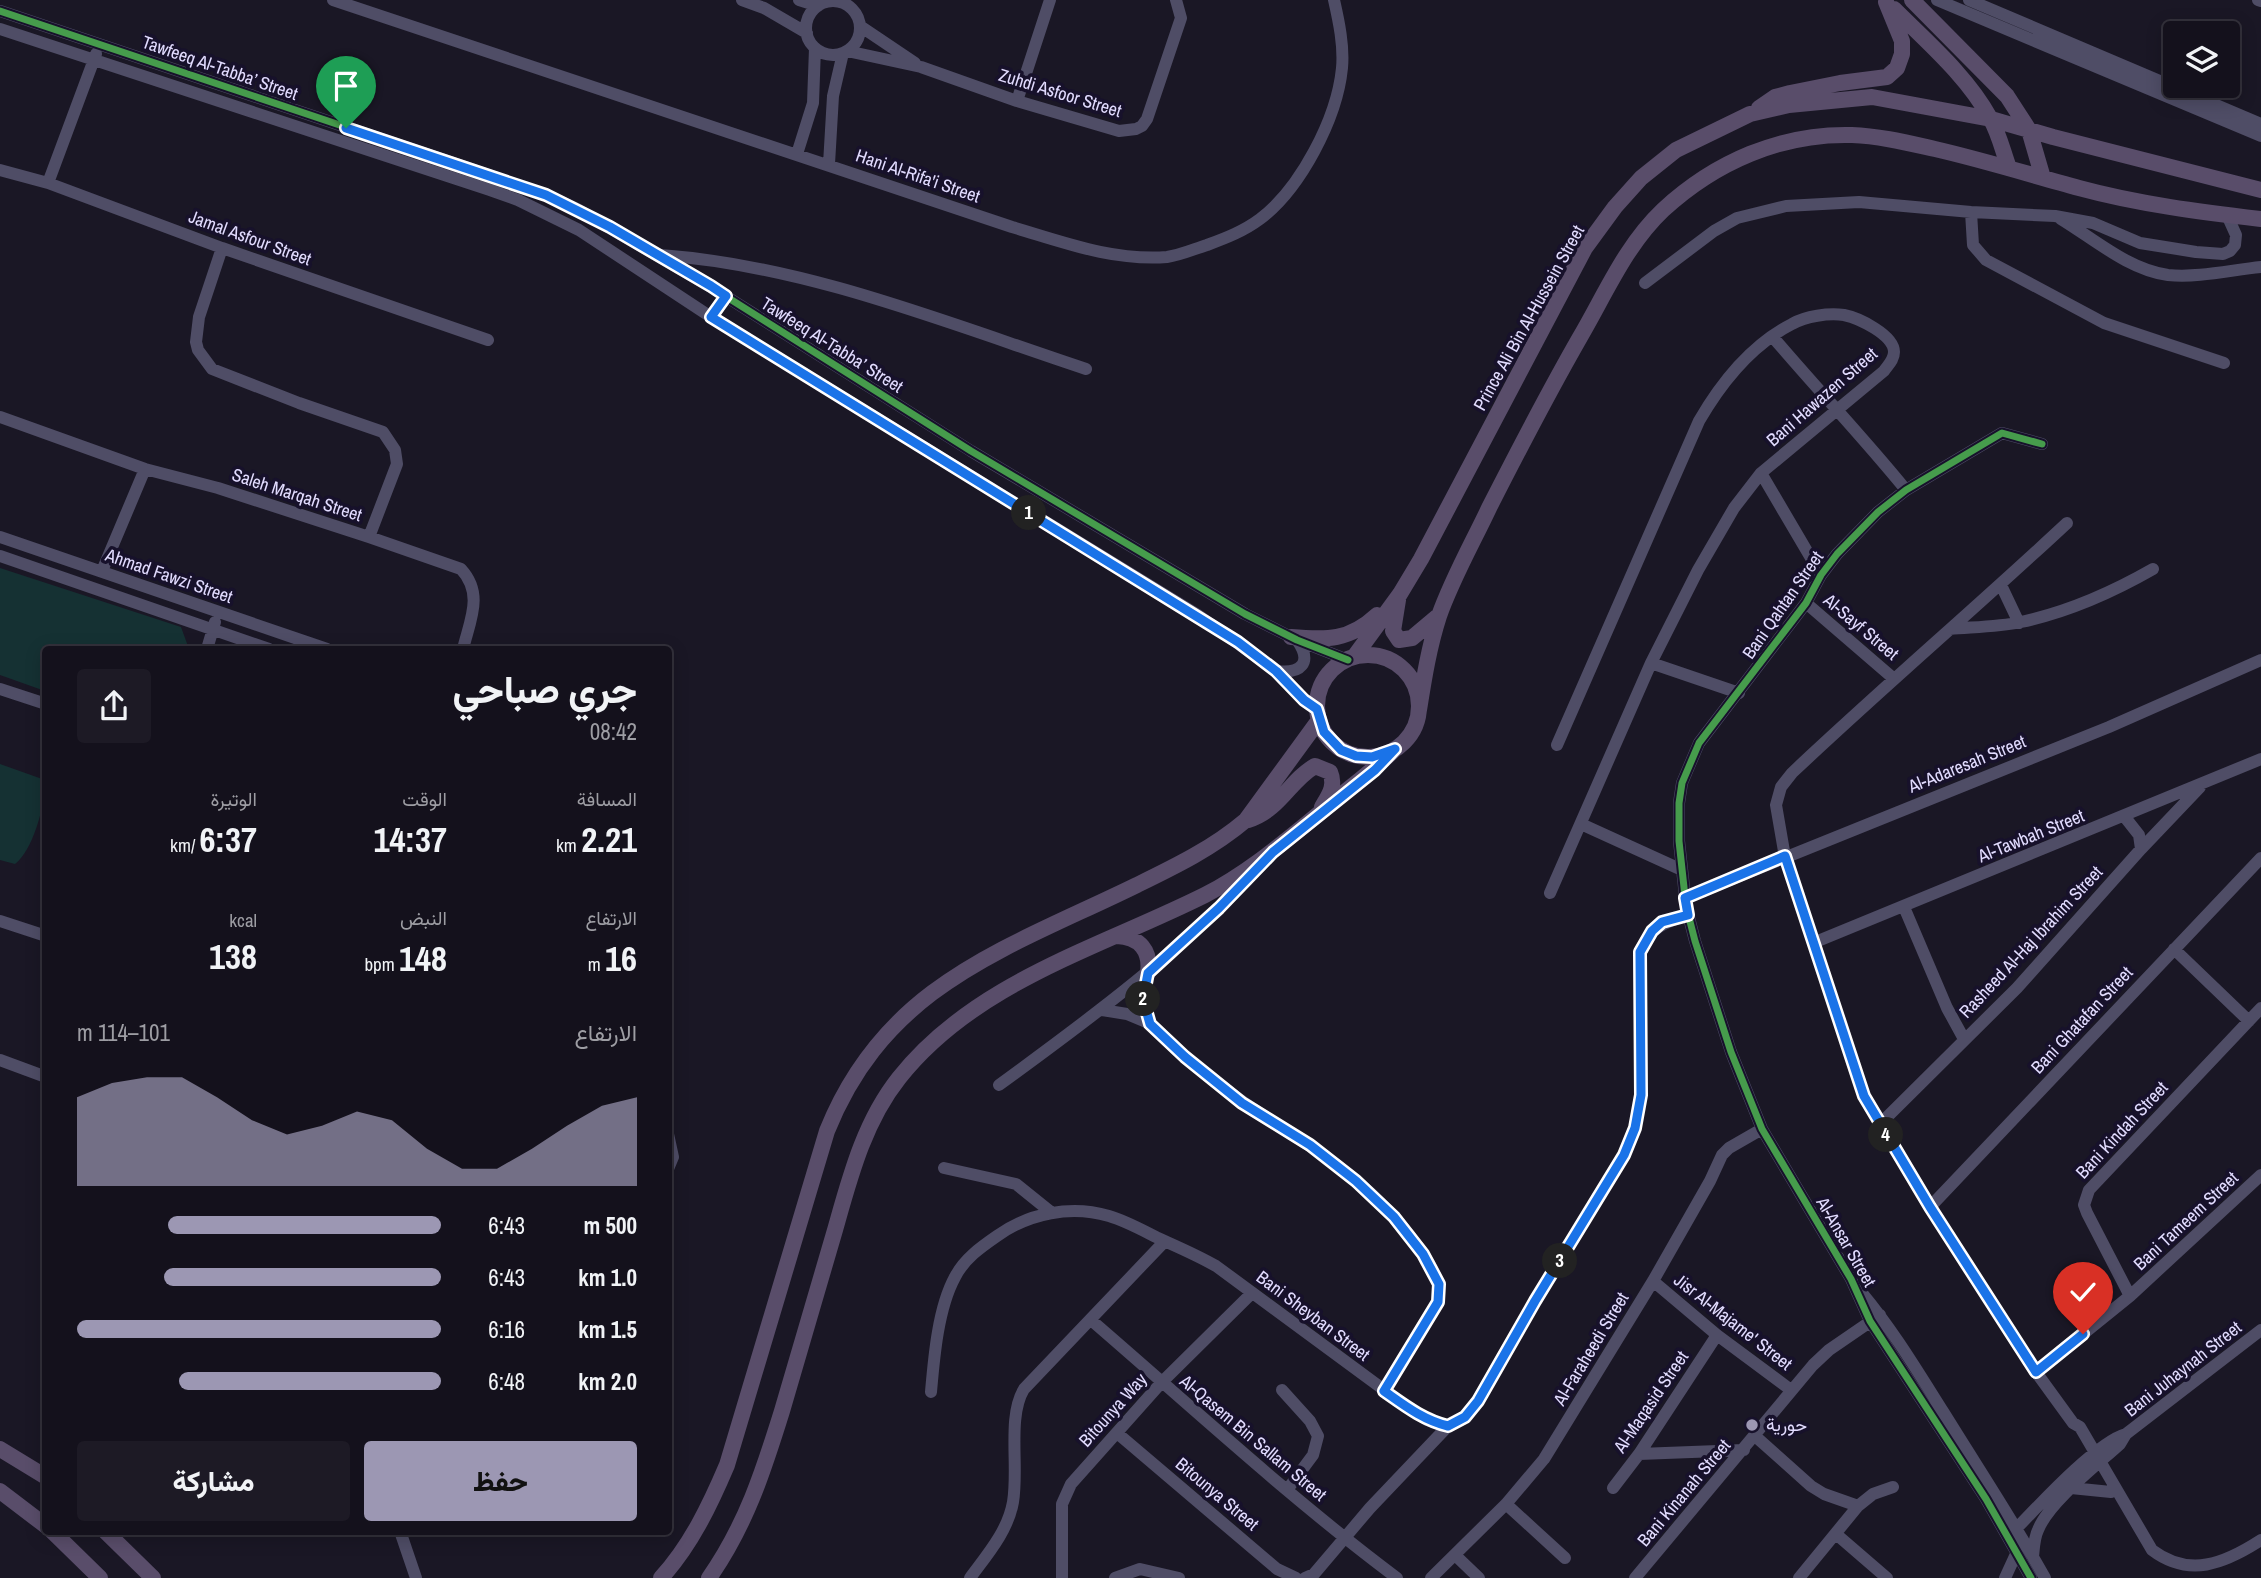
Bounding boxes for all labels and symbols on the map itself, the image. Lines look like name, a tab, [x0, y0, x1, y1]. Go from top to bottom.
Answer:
street label: Tawfeeq Al-Tabba’ Street	[139, 29, 301, 106]
pin	[316, 56, 376, 128]
street label: Zuhdi Asfoor Street	[996, 62, 1125, 123]
street label: Hani Al-Rifa'i Street	[853, 143, 984, 209]
street label: Jamal Asfour Street	[185, 204, 315, 271]
street label: Prince Ali Bin Al-Hussein Street	[1467, 221, 1590, 415]
street label: Tawfeeq Al-Tabba’ Street	[756, 291, 908, 398]
street label: Bani Hawazen Street	[1761, 341, 1883, 452]
street label: Saleh Marqah Street	[229, 462, 365, 527]
pin: 1	[1012, 496, 1046, 530]
street label: Ahmad Fawzi Street	[101, 542, 236, 609]
street label: Bani Qahtan Street	[1736, 546, 1829, 664]
street label: Al-Sayf Street	[1818, 587, 1904, 665]
street label: Al-Adaresah Street	[1903, 729, 2029, 799]
street label: Al-Tawbah Street	[1973, 803, 2088, 869]
street label: Rasheed Al-Haj Ibrahim Street	[1953, 860, 2108, 1023]
street label: Bani Ghatafan Street	[2025, 960, 2138, 1079]
pin: 2	[1126, 982, 1160, 1016]
street label: Bani Kindah Street	[2070, 1076, 2173, 1184]
pin: 4	[1868, 1118, 1904, 1152]
street label: Bani Tameem Street	[2128, 1166, 2243, 1276]
street label: Al-Ansar Street	[1810, 1191, 1882, 1291]
pin: 3	[1542, 1244, 1578, 1278]
pin	[2053, 1262, 2113, 1334]
street label: Bani Sheyban Street	[1251, 1265, 1375, 1367]
street label: Jisr Al-Majame' Street	[1669, 1267, 1798, 1376]
street label: Al-Faraheedi Street	[1546, 1287, 1634, 1411]
street label: Bani Juhaynah Street	[2119, 1315, 2246, 1422]
street label: Al-Maqasid Street	[1607, 1346, 1694, 1459]
street label: Bitounya Way	[1073, 1367, 1153, 1452]
street label: Al-Qasem Bin Sallam Street	[1174, 1368, 1332, 1507]
place label: حورية	[1766, 1412, 1807, 1437]
marker: حورية	[1744, 1417, 1760, 1433]
street label: Bani Kinanah Street	[1631, 1434, 1736, 1552]
street label: Bitounya Street	[1170, 1451, 1264, 1536]

